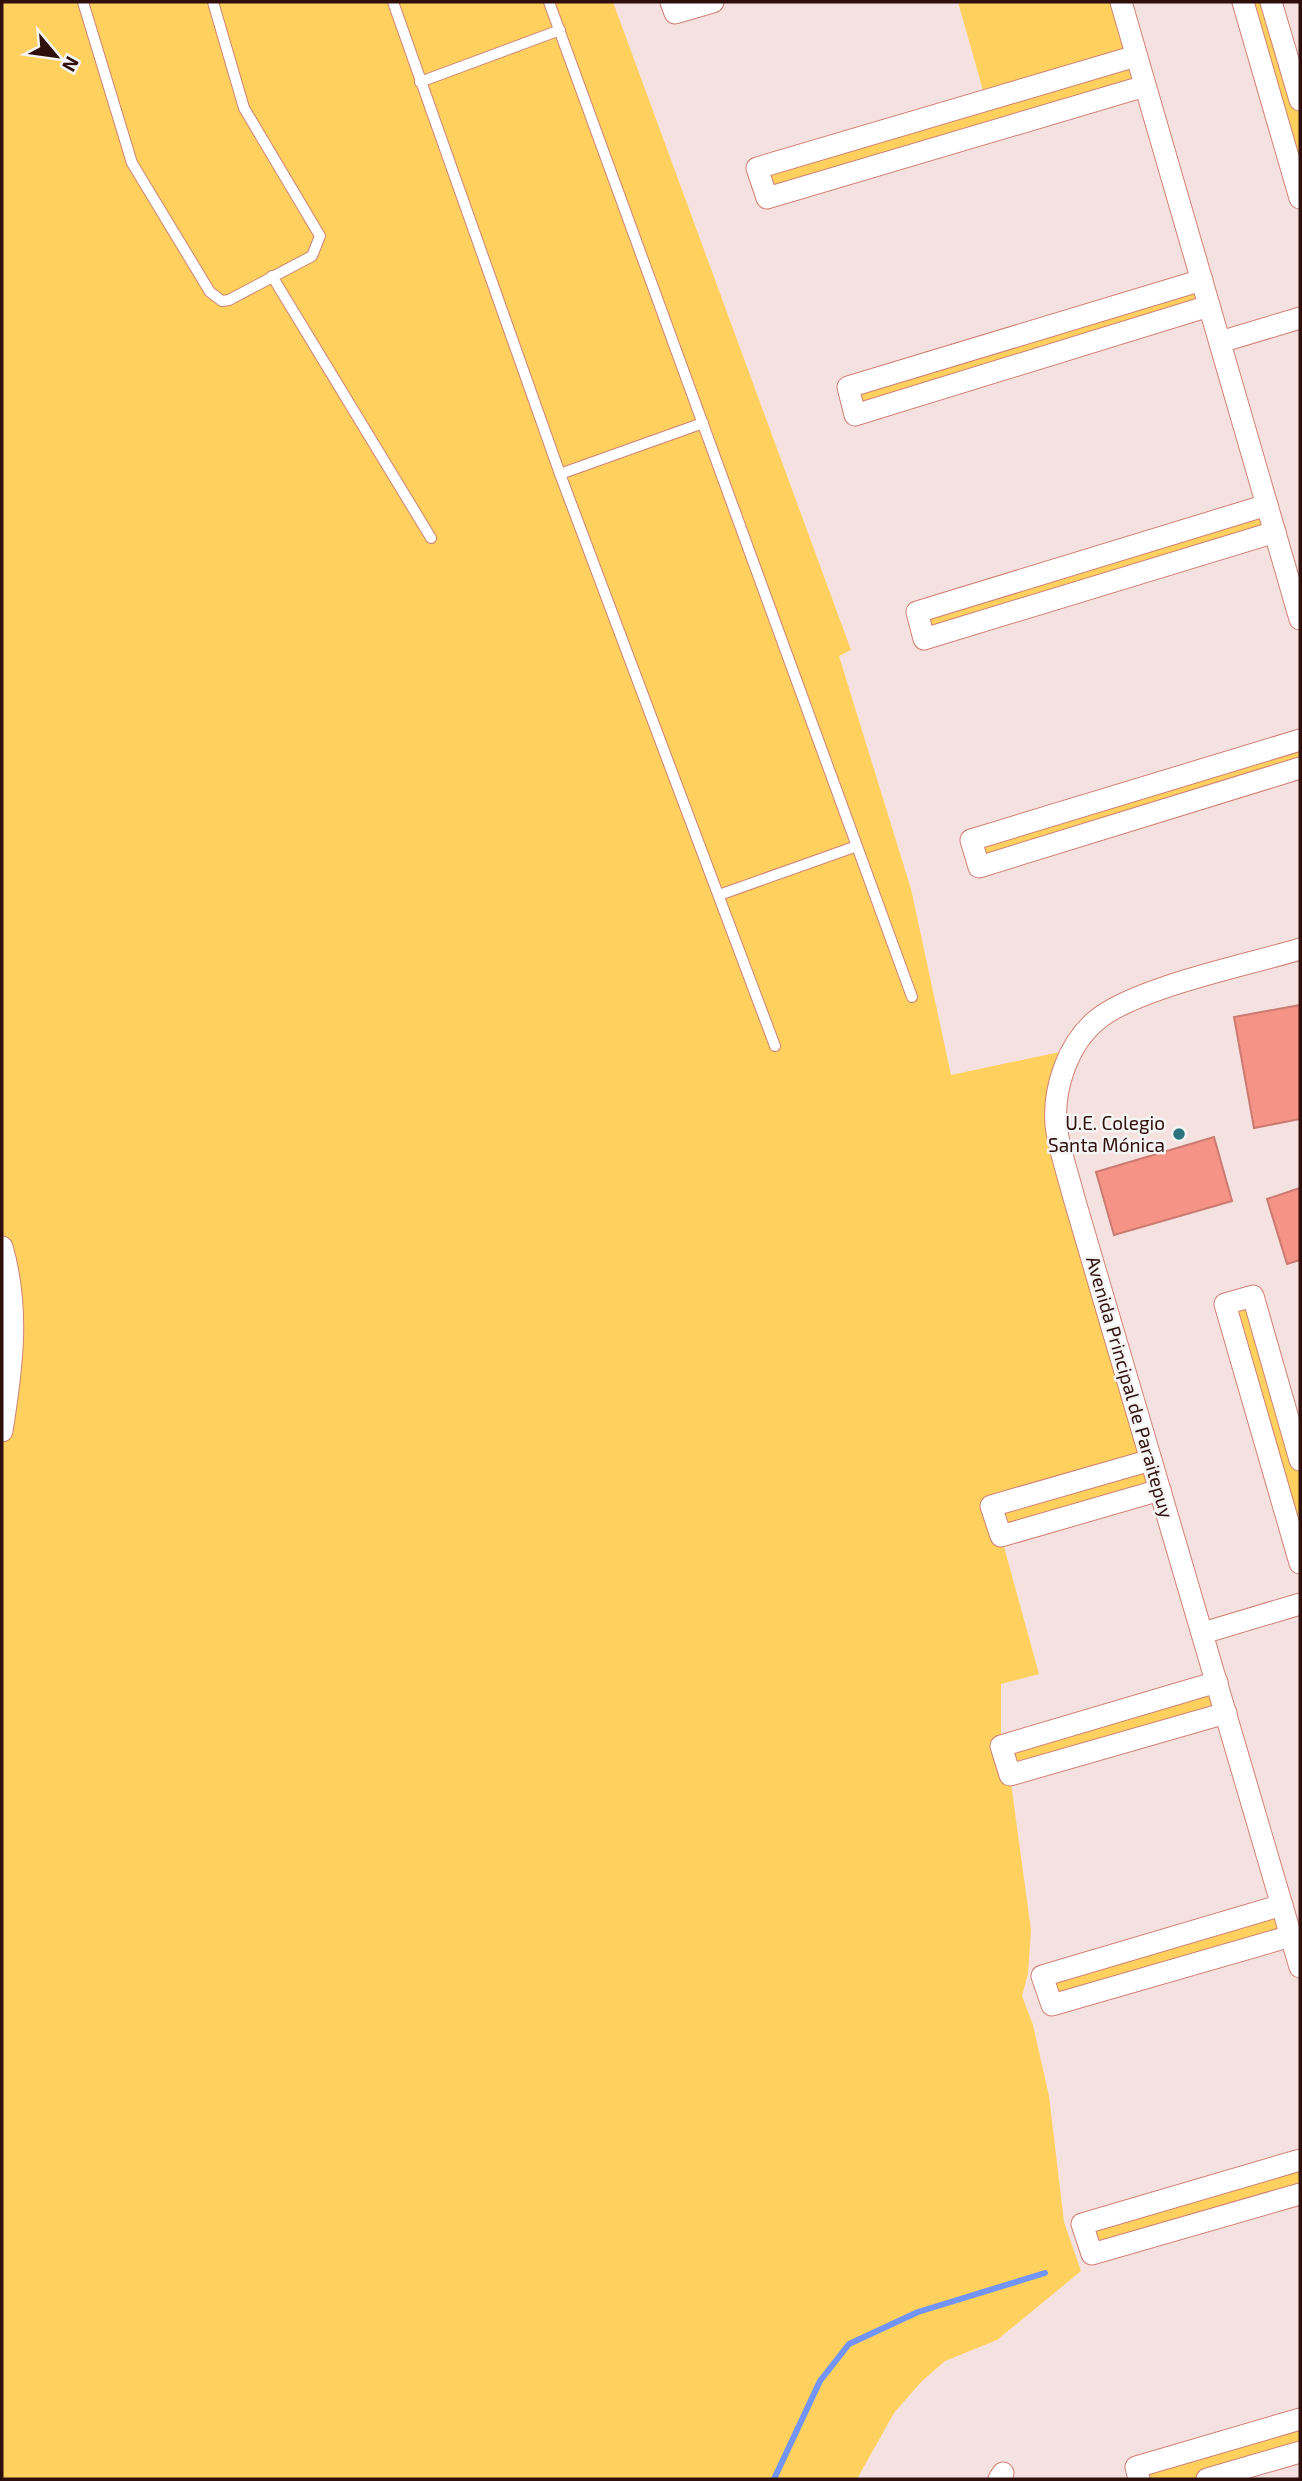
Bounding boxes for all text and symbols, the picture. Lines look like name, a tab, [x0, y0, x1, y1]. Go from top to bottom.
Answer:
north arrow	[21, 21, 91, 91]
text: N	[58, 53, 85, 76]
place label: U.E. Colegio Santa Mónica	[1048, 1111, 1165, 1156]
marker: U.E. Colegio Santa Mónica	[1171, 1126, 1187, 1142]
street label: Avenida Principal de Paraitepuy	[1082, 1253, 1179, 1520]

